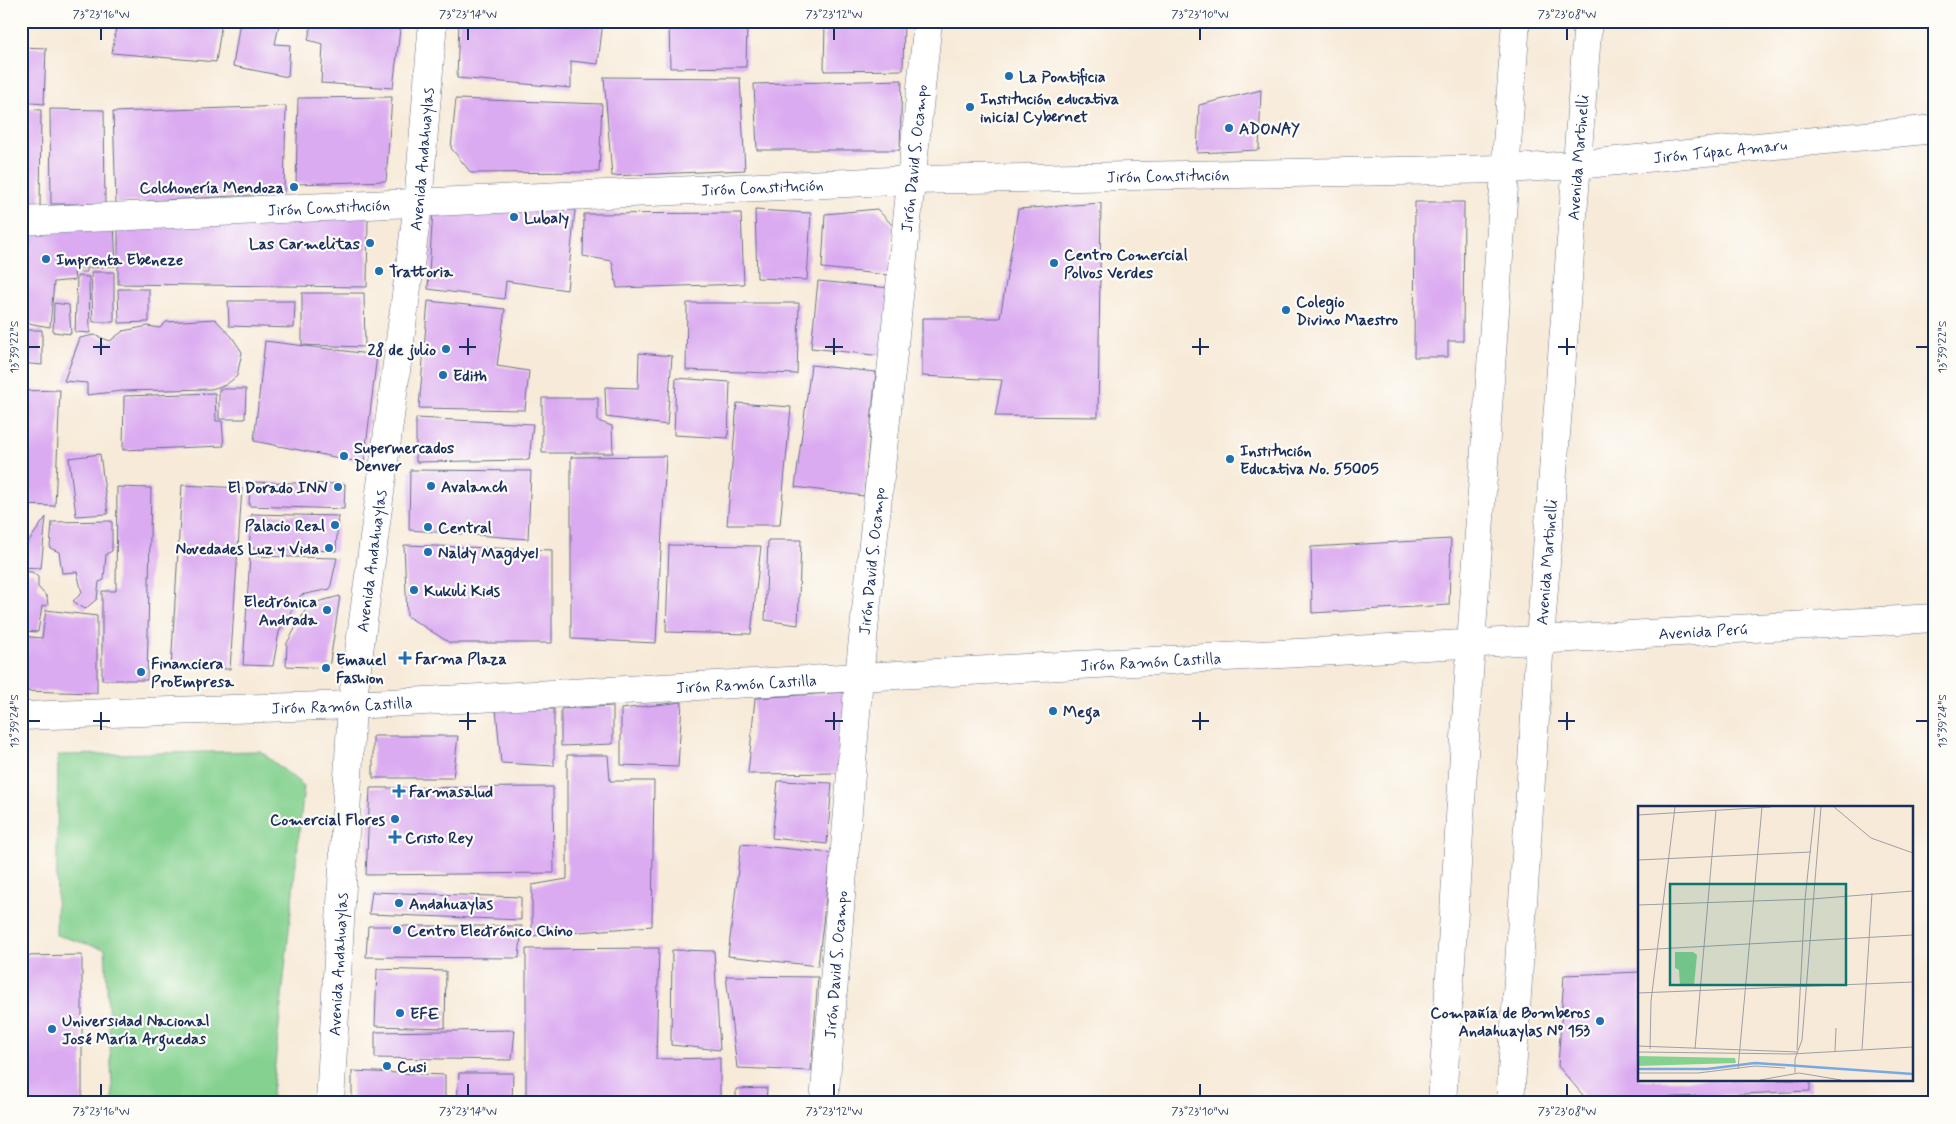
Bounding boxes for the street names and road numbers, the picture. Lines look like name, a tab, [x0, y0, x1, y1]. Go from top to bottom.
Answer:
street label: Jirón David S. Ocampo	[897, 84, 933, 233]
street label: Avenida Andahuaylas	[406, 87, 440, 232]
street label: Avenida Martinelli	[1564, 94, 1594, 221]
street label: Jirón Túpac Amaru	[1652, 135, 1788, 169]
street label: Jirón Constitución	[1106, 165, 1230, 188]
street label: Jirón Constitución	[700, 175, 824, 202]
street label: Jirón Constitución	[267, 195, 391, 222]
street label: Jirón David S. Ocampo	[854, 486, 891, 636]
street label: Avenida Andahuaylas	[353, 488, 392, 634]
street label: Avenida Martinelli	[1532, 499, 1563, 626]
street label: Avenida Perú	[1658, 619, 1748, 645]
street label: Jirón Ramón Castilla	[1080, 648, 1222, 677]
street label: Jirón Ramón Castilla	[675, 670, 818, 699]
street label: Jirón Ramón Castilla	[271, 693, 413, 720]
street label: Jirón David S. Ocampo	[820, 890, 853, 1039]
street label: Avenida Andahuaylas	[325, 892, 354, 1037]

